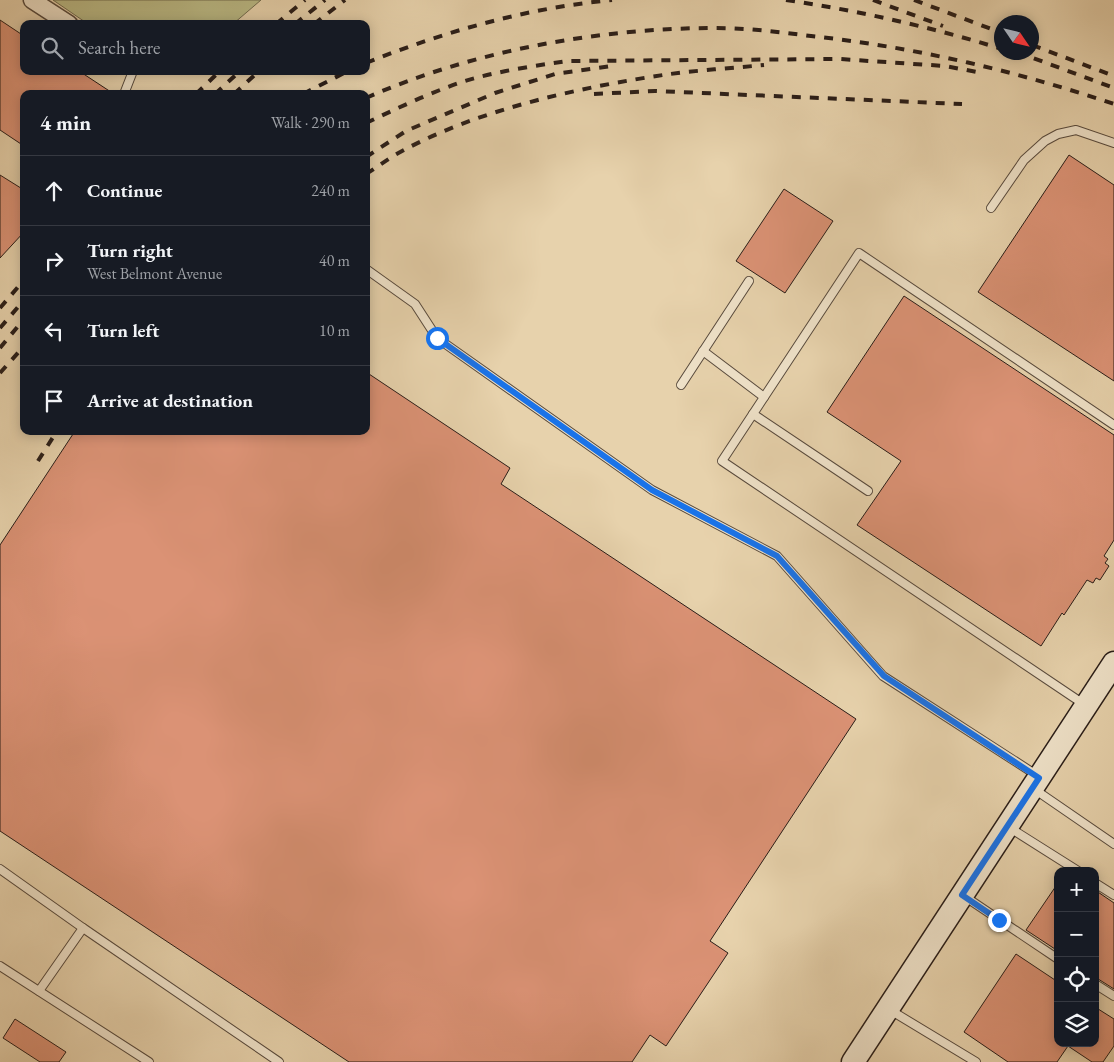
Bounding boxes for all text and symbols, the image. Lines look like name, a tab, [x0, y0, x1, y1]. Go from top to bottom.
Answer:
north arrow	[994, 15, 1039, 60]
search box	[20, 20, 370, 75]
icon: search	[38, 34, 66, 62]
text: Search here	[78, 35, 160, 60]
text: 4 min	[40, 109, 91, 136]
text: Walk · 290 m	[271, 112, 350, 133]
icon: ahead	[40, 177, 68, 205]
text: Continue	[87, 178, 162, 203]
text: 240 m	[311, 180, 350, 201]
text: Turn right	[87, 238, 173, 263]
icon: right	[40, 247, 68, 275]
text: 40 m	[319, 250, 350, 271]
text: West Belmont Avenue	[87, 263, 222, 284]
icon: left	[40, 317, 68, 345]
text: Turn left	[87, 318, 159, 343]
text: 10 m	[319, 320, 350, 341]
route start	[426, 327, 449, 350]
icon: arrive	[40, 387, 68, 415]
text: Arrive at destination	[87, 388, 253, 413]
map controls	[1054, 867, 1099, 1047]
button: +	[1054, 867, 1099, 912]
route end	[988, 909, 1011, 932]
button: −	[1054, 912, 1099, 957]
button: locate	[1054, 957, 1099, 1002]
button: layers	[1054, 1002, 1099, 1047]

